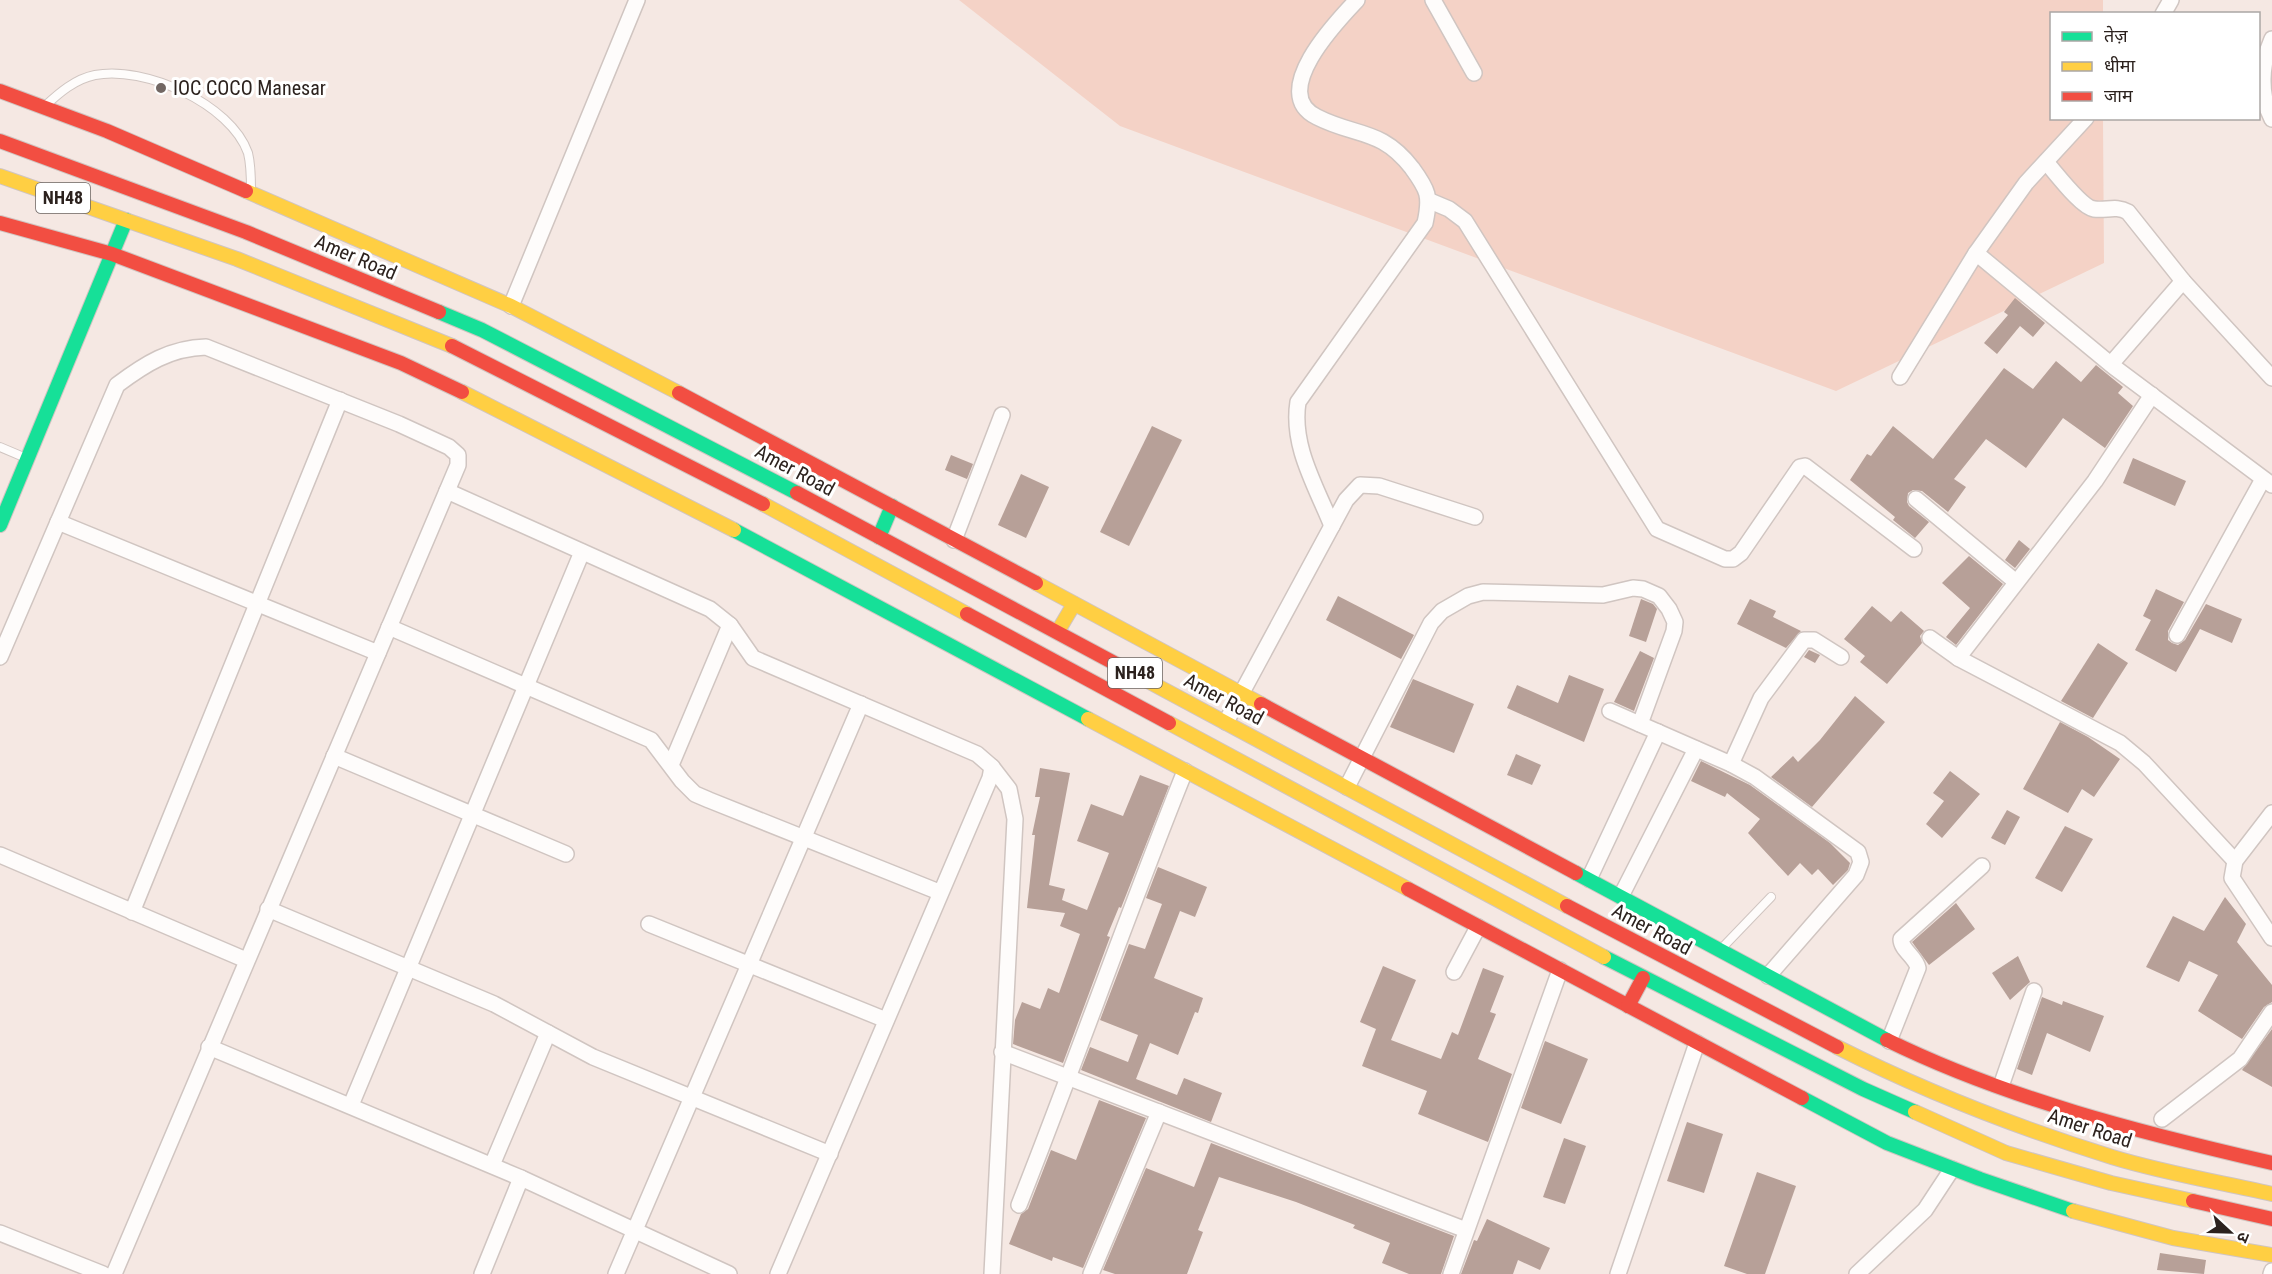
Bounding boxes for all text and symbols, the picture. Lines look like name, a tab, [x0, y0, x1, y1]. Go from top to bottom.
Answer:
legend	[2050, 12, 2260, 120]
text: तेज़	[2104, 25, 2128, 46]
text: धीमा	[2104, 55, 2135, 76]
place label: IOC COCO Manesar	[173, 76, 326, 100]
marker: IOC COCO Manesar	[154, 81, 168, 95]
text: जाम	[2104, 85, 2134, 106]
road number: NH48	[36, 183, 90, 213]
street label: Amer Road	[311, 229, 401, 285]
street label: Amer Road	[751, 439, 839, 501]
road number: NH48	[1108, 658, 1162, 688]
street label: Amer Road	[1180, 668, 1268, 730]
street label: Amer Road	[1608, 898, 1696, 960]
street label: Amer Road	[2045, 1103, 2135, 1153]
north arrow	[2200, 1202, 2260, 1262]
text: उ	[2233, 1230, 2254, 1246]

